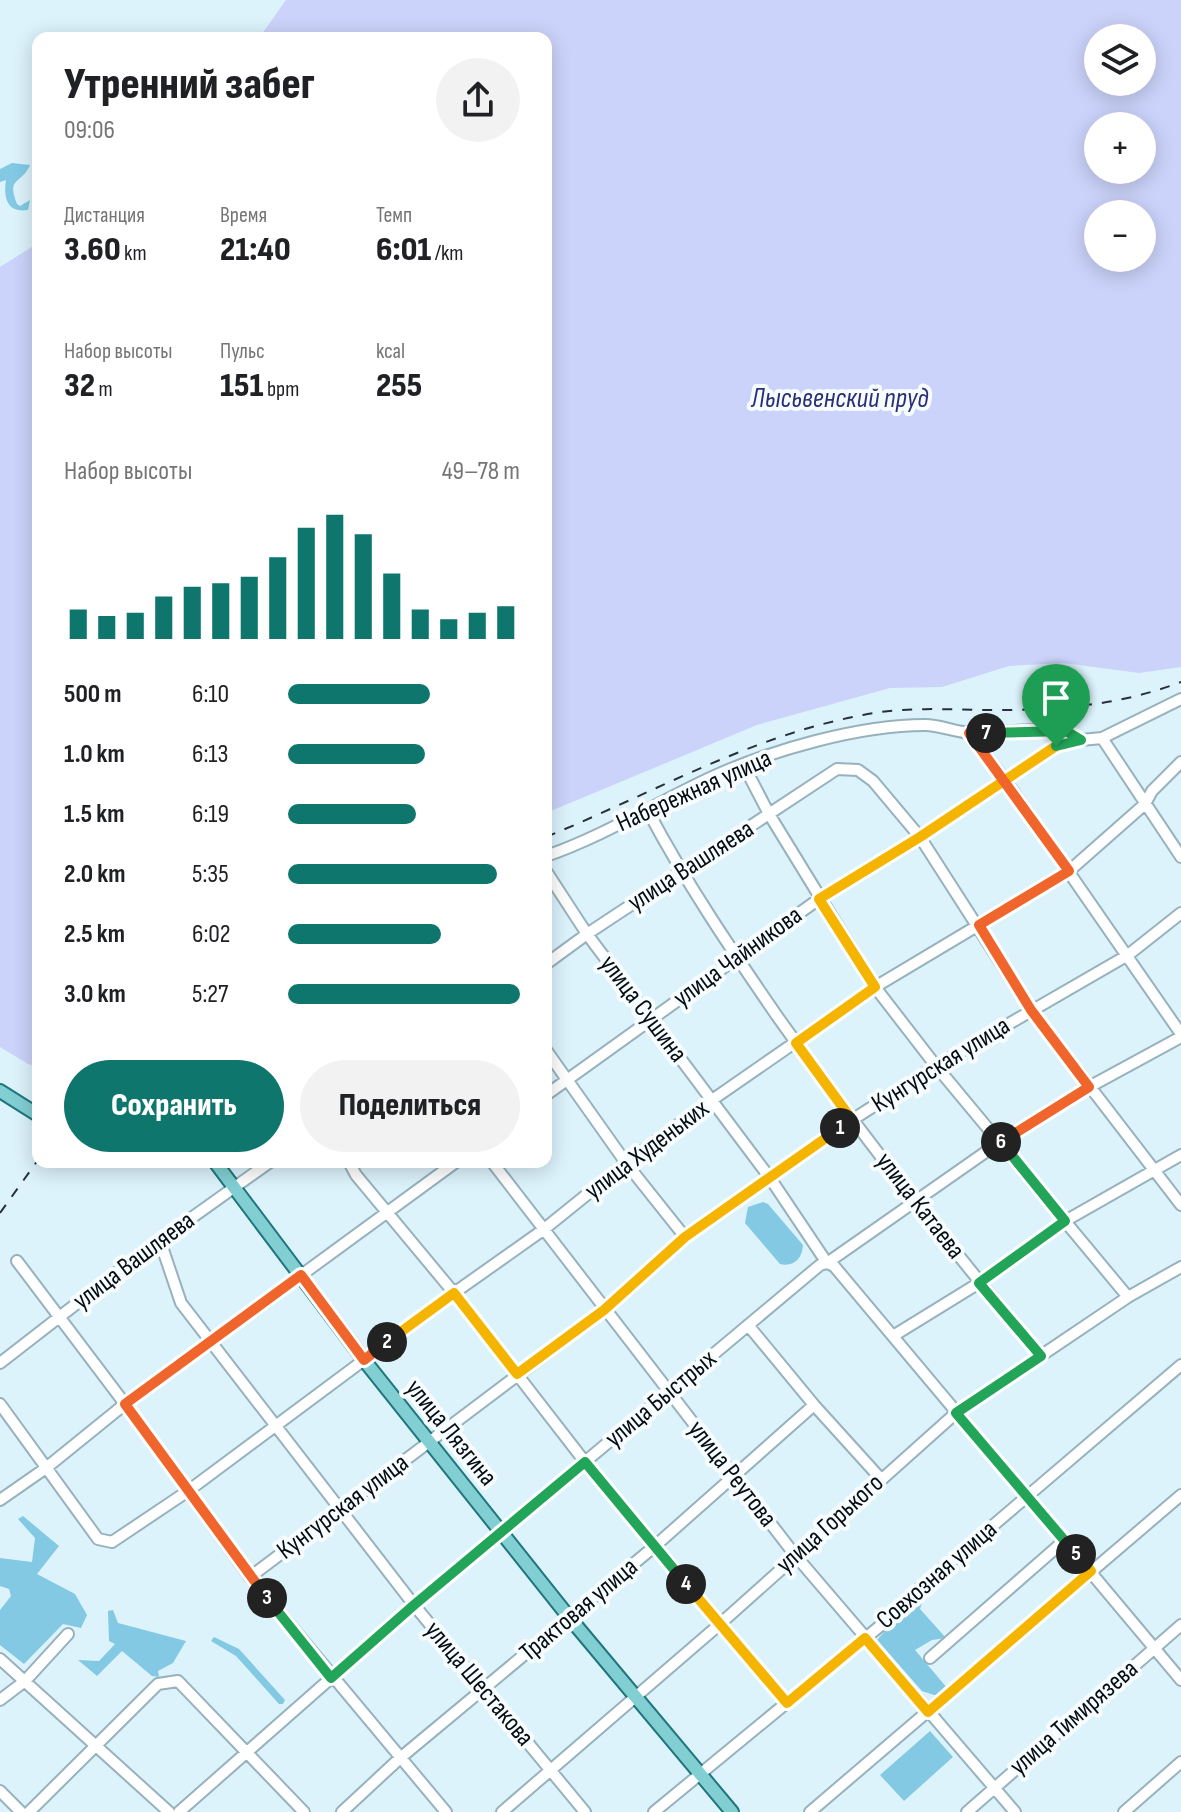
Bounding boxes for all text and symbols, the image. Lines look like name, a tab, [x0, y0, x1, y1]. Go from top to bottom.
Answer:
map controls	[1084, 24, 1156, 272]
button: layers	[1084, 24, 1156, 96]
text: Утренний забег	[64, 58, 315, 111]
button: share	[436, 58, 520, 142]
button: +	[1084, 112, 1156, 184]
text: 09:06	[64, 115, 115, 146]
button: −	[1084, 200, 1156, 272]
text: Дистанция	[64, 202, 145, 229]
text: Время	[220, 202, 267, 229]
text: Темп	[376, 202, 412, 229]
text: 3.60	[64, 229, 121, 270]
text: 21:40	[220, 229, 291, 270]
text: 6:01	[376, 229, 431, 270]
text: km	[121, 240, 147, 267]
text: /km	[431, 240, 463, 267]
text: Набор высоты	[64, 338, 173, 365]
text: Пульс	[220, 338, 265, 365]
text: kcal	[376, 338, 405, 365]
text: 32	[64, 365, 95, 406]
text: 151	[220, 365, 263, 406]
text: 255	[376, 365, 422, 406]
text: m	[95, 376, 113, 403]
text: bpm	[263, 376, 299, 403]
water label: Лысьвенский пруд	[750, 382, 929, 415]
text: Набор высоты	[64, 456, 192, 487]
text: 49–78 m	[442, 456, 520, 487]
pin	[1022, 664, 1090, 746]
icon: arrive	[1034, 676, 1078, 720]
text: 500 m	[64, 679, 121, 710]
text: 6:10	[192, 679, 229, 710]
pin: 7	[966, 713, 1006, 753]
text: 7	[981, 719, 991, 746]
text: 1.0 km	[64, 739, 125, 770]
text: 6:13	[192, 739, 228, 770]
street label: Набережная улица	[612, 743, 776, 839]
text: 1.5 km	[64, 799, 124, 830]
text: 6:19	[192, 799, 229, 830]
street label: улица Вашляева	[622, 814, 760, 918]
text: 2.0 km	[64, 859, 125, 890]
text: 5:35	[192, 859, 229, 890]
street label: улица Чайникова	[668, 900, 808, 1014]
text: 2.5 km	[64, 919, 125, 950]
text: 6:02	[192, 919, 231, 950]
street label: улица Сушина	[593, 949, 693, 1069]
text: 3.0 km	[64, 979, 126, 1010]
text: 5:27	[192, 979, 228, 1010]
street label: Кунгурская улица	[866, 1010, 1016, 1120]
button: Сохранить	[64, 1060, 284, 1152]
button: Поделиться	[300, 1060, 520, 1152]
street label: улица Худеньких	[579, 1093, 715, 1207]
pin: 1	[820, 1108, 860, 1148]
text: 1	[836, 1114, 844, 1141]
pin: 6	[981, 1122, 1021, 1162]
text: 6	[996, 1128, 1006, 1155]
street label: улица Катаева	[869, 1147, 971, 1265]
street label: улица Вашляева	[67, 1205, 201, 1317]
pin: 2	[367, 1322, 407, 1362]
text: 2	[382, 1328, 392, 1355]
street label: улица Быстрых	[599, 1343, 723, 1454]
street label: улица Лязгина	[399, 1374, 503, 1492]
street label: улица Реутова	[681, 1415, 783, 1533]
street label: Кунгурская улица	[271, 1447, 415, 1567]
street label: улица Горького	[770, 1468, 890, 1580]
street label: Совхозная улица	[870, 1514, 1004, 1636]
pin: 5	[1056, 1534, 1096, 1574]
text: 5	[1071, 1540, 1081, 1567]
street label: Трактовая улица	[514, 1552, 644, 1668]
pin: 4	[666, 1564, 706, 1604]
text: 4	[681, 1570, 691, 1597]
pin: 3	[247, 1578, 287, 1618]
text: 3	[262, 1584, 272, 1611]
street label: улица Шестакова	[418, 1615, 540, 1753]
street label: улица Тимирязева	[1004, 1654, 1144, 1782]

